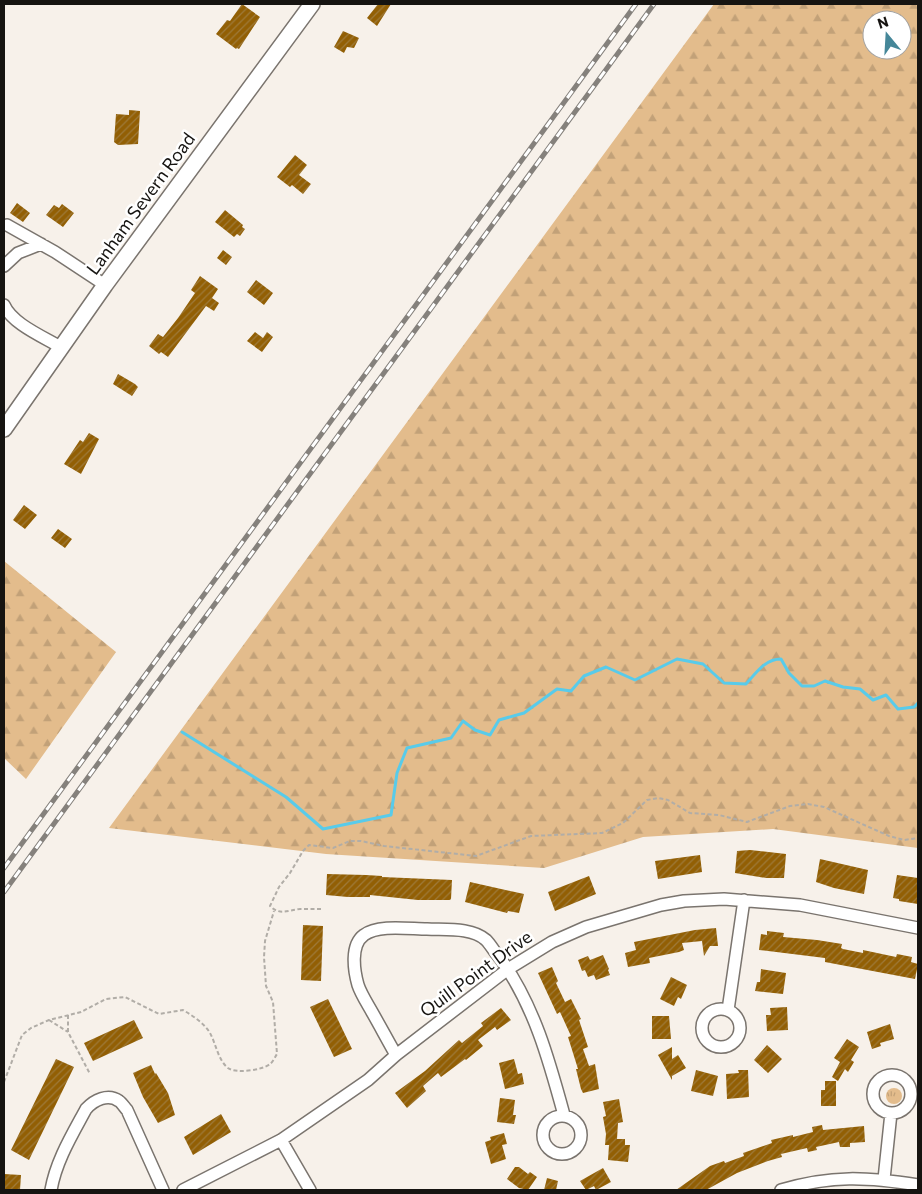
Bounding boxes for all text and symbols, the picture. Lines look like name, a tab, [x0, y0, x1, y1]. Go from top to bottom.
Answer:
north arrow	[862, 10, 912, 60]
text: N	[875, 12, 890, 32]
street label: Lanham Severn Road	[81, 128, 199, 279]
street label: Quill Point Drive	[415, 925, 536, 1021]

